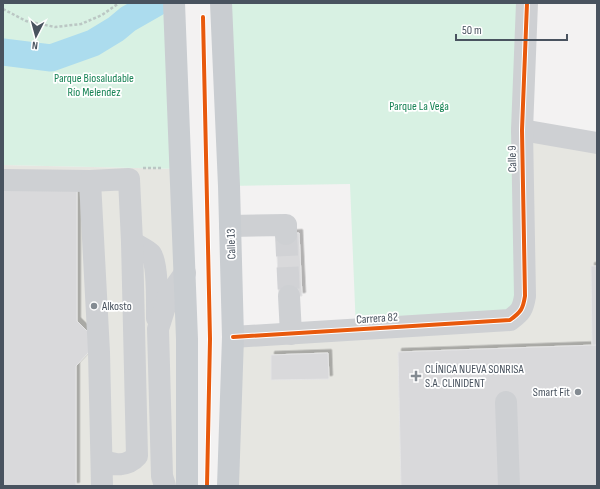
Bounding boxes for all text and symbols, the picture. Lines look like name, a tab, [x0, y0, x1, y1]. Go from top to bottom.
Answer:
north arrow	[16, 16, 56, 56]
scale bar	[456, 16, 567, 42]
text: 50 m	[462, 23, 482, 38]
text: N	[31, 39, 39, 52]
park label: Parque Biosaludable Río Melendez	[54, 71, 134, 100]
park label: Parque La Vega	[389, 99, 449, 114]
street label: Calle 9	[505, 145, 520, 172]
street label: Calle 13	[223, 228, 240, 260]
place label: Alkosto	[101, 299, 132, 314]
marker: Alkosto	[89, 301, 99, 311]
street label: Carrera 82	[356, 310, 399, 327]
place label: CLÍNICA NUEVA SONRISA S.A. CLINIDENT	[425, 362, 524, 391]
marker: CLÍNICA NUEVA SONRISA S.A. CLINIDENT	[410, 370, 422, 382]
place label: Smart Fit	[533, 385, 570, 400]
marker: Smart Fit	[573, 387, 583, 397]

